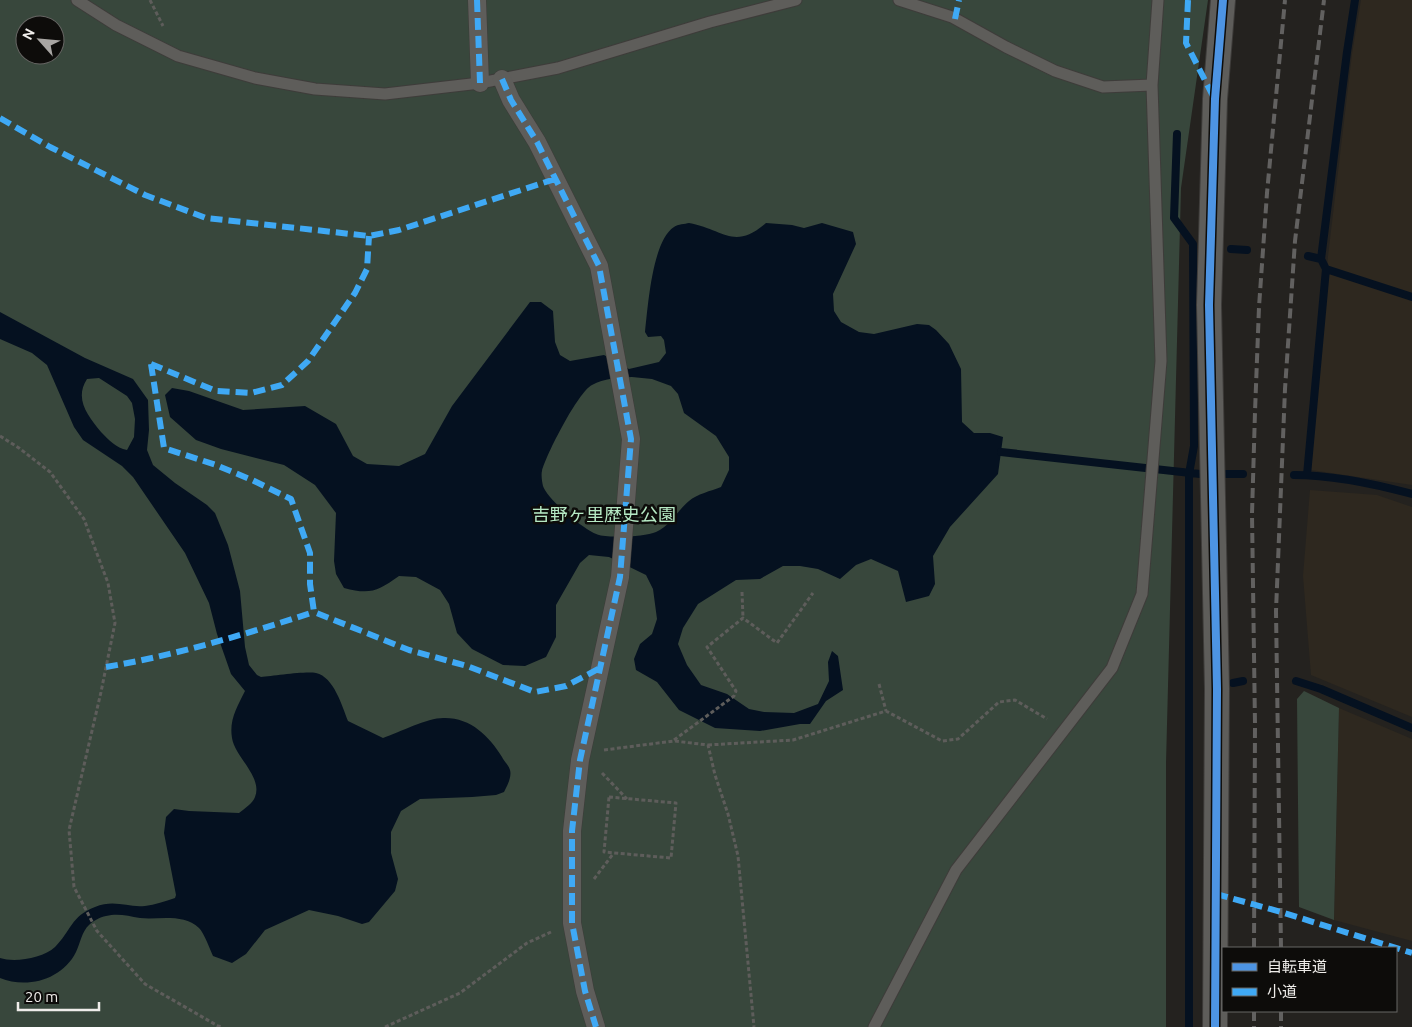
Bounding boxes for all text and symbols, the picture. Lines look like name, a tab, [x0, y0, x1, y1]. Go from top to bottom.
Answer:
north arrow	[15, 15, 65, 65]
text: N	[19, 26, 38, 42]
park label: 吉野ヶ里歴史公園	[532, 504, 676, 524]
legend	[1222, 947, 1397, 1012]
text: 自転車道	[1267, 958, 1327, 975]
scale bar	[18, 980, 99, 1012]
text: 小道	[1267, 983, 1297, 1000]
text: 20 m	[25, 988, 58, 1005]

